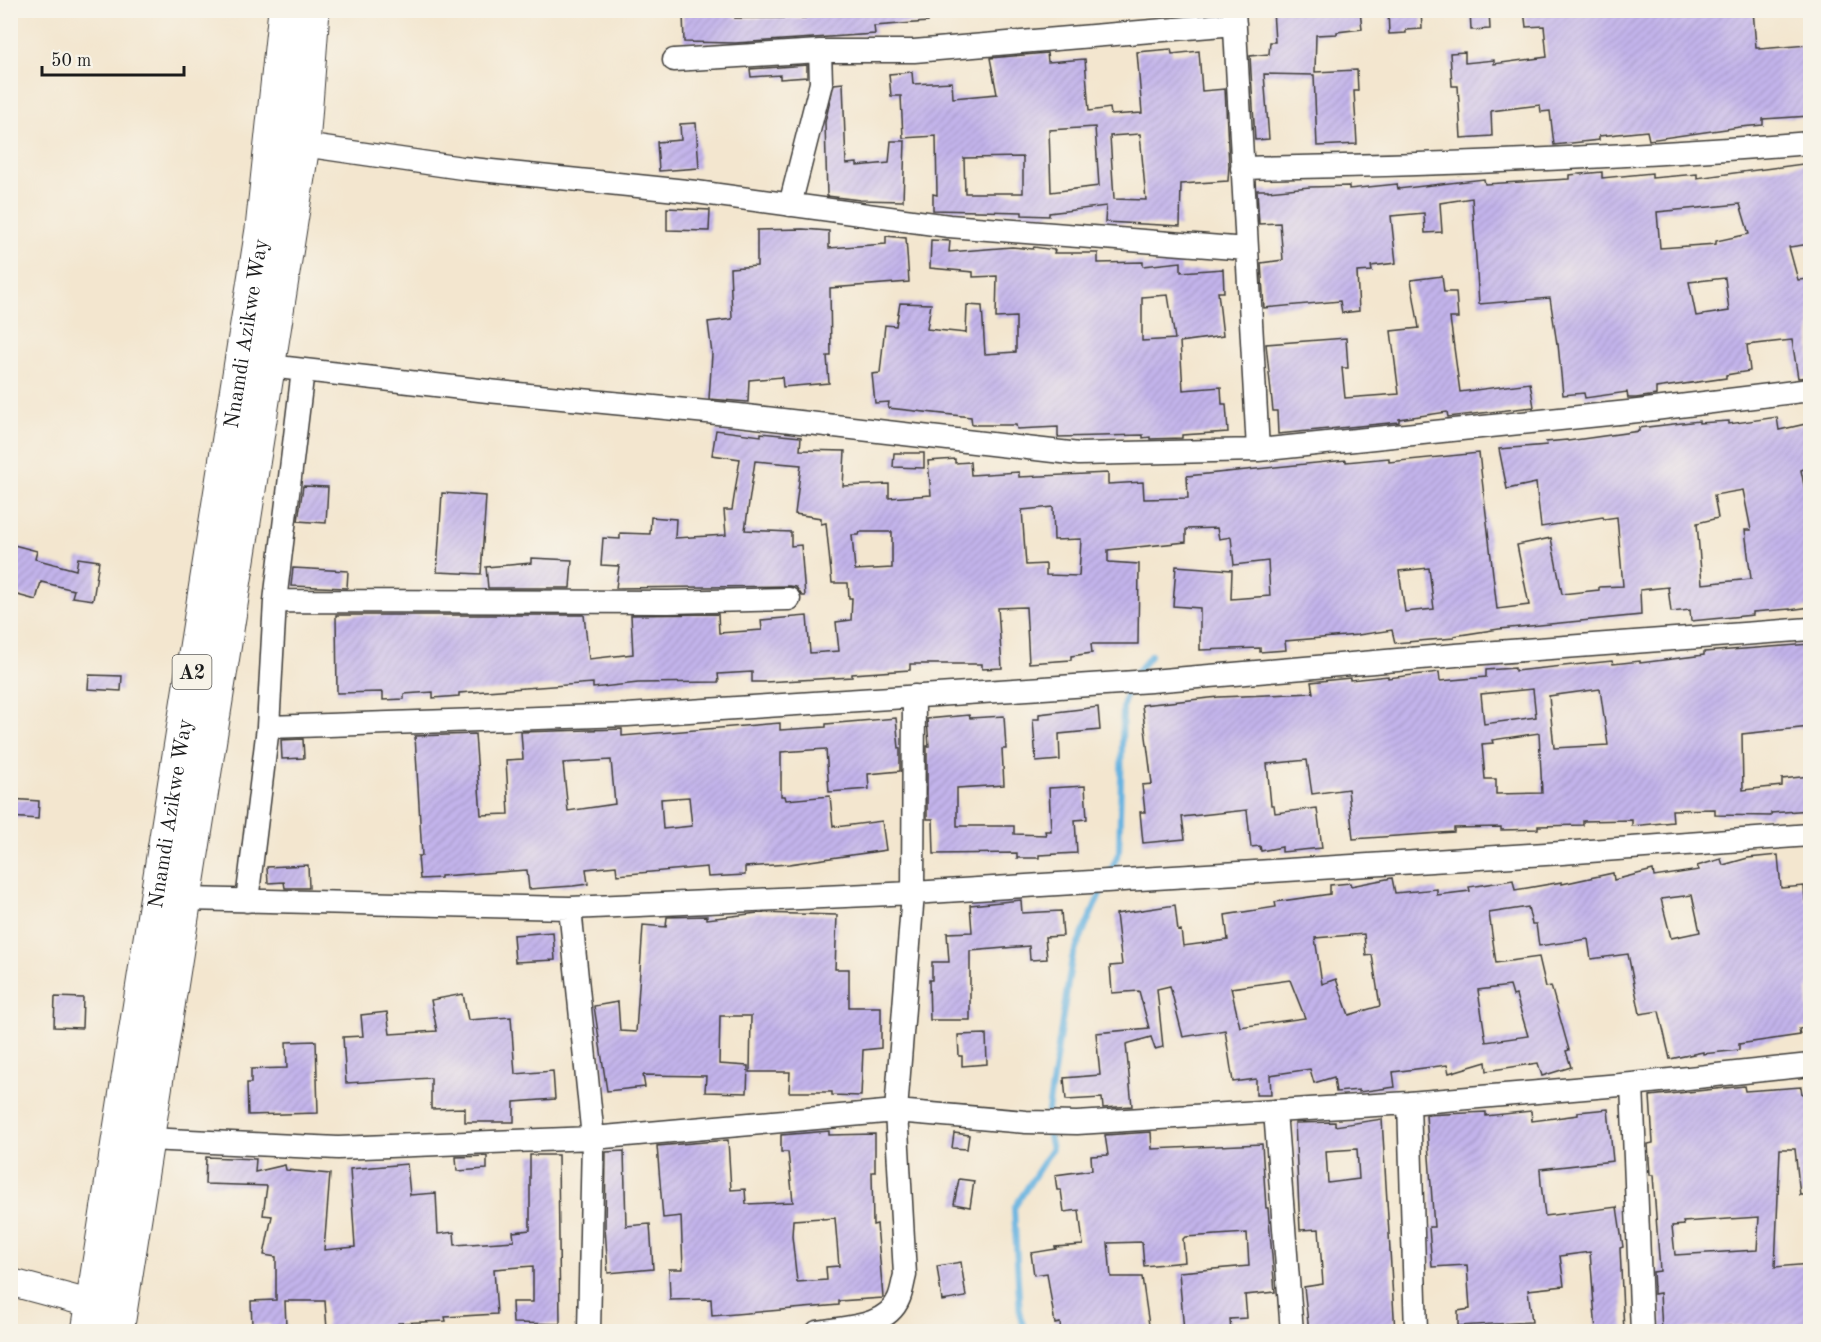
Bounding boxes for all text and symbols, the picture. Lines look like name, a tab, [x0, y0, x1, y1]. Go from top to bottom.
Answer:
scale bar	[42, 39, 184, 77]
text: 50 m	[51, 52, 91, 70]
street label: Nnamdi Azikwe Way	[222, 237, 272, 430]
road number: A2	[172, 655, 212, 689]
street label: Nnamdi Azikwe Way	[146, 717, 197, 910]

